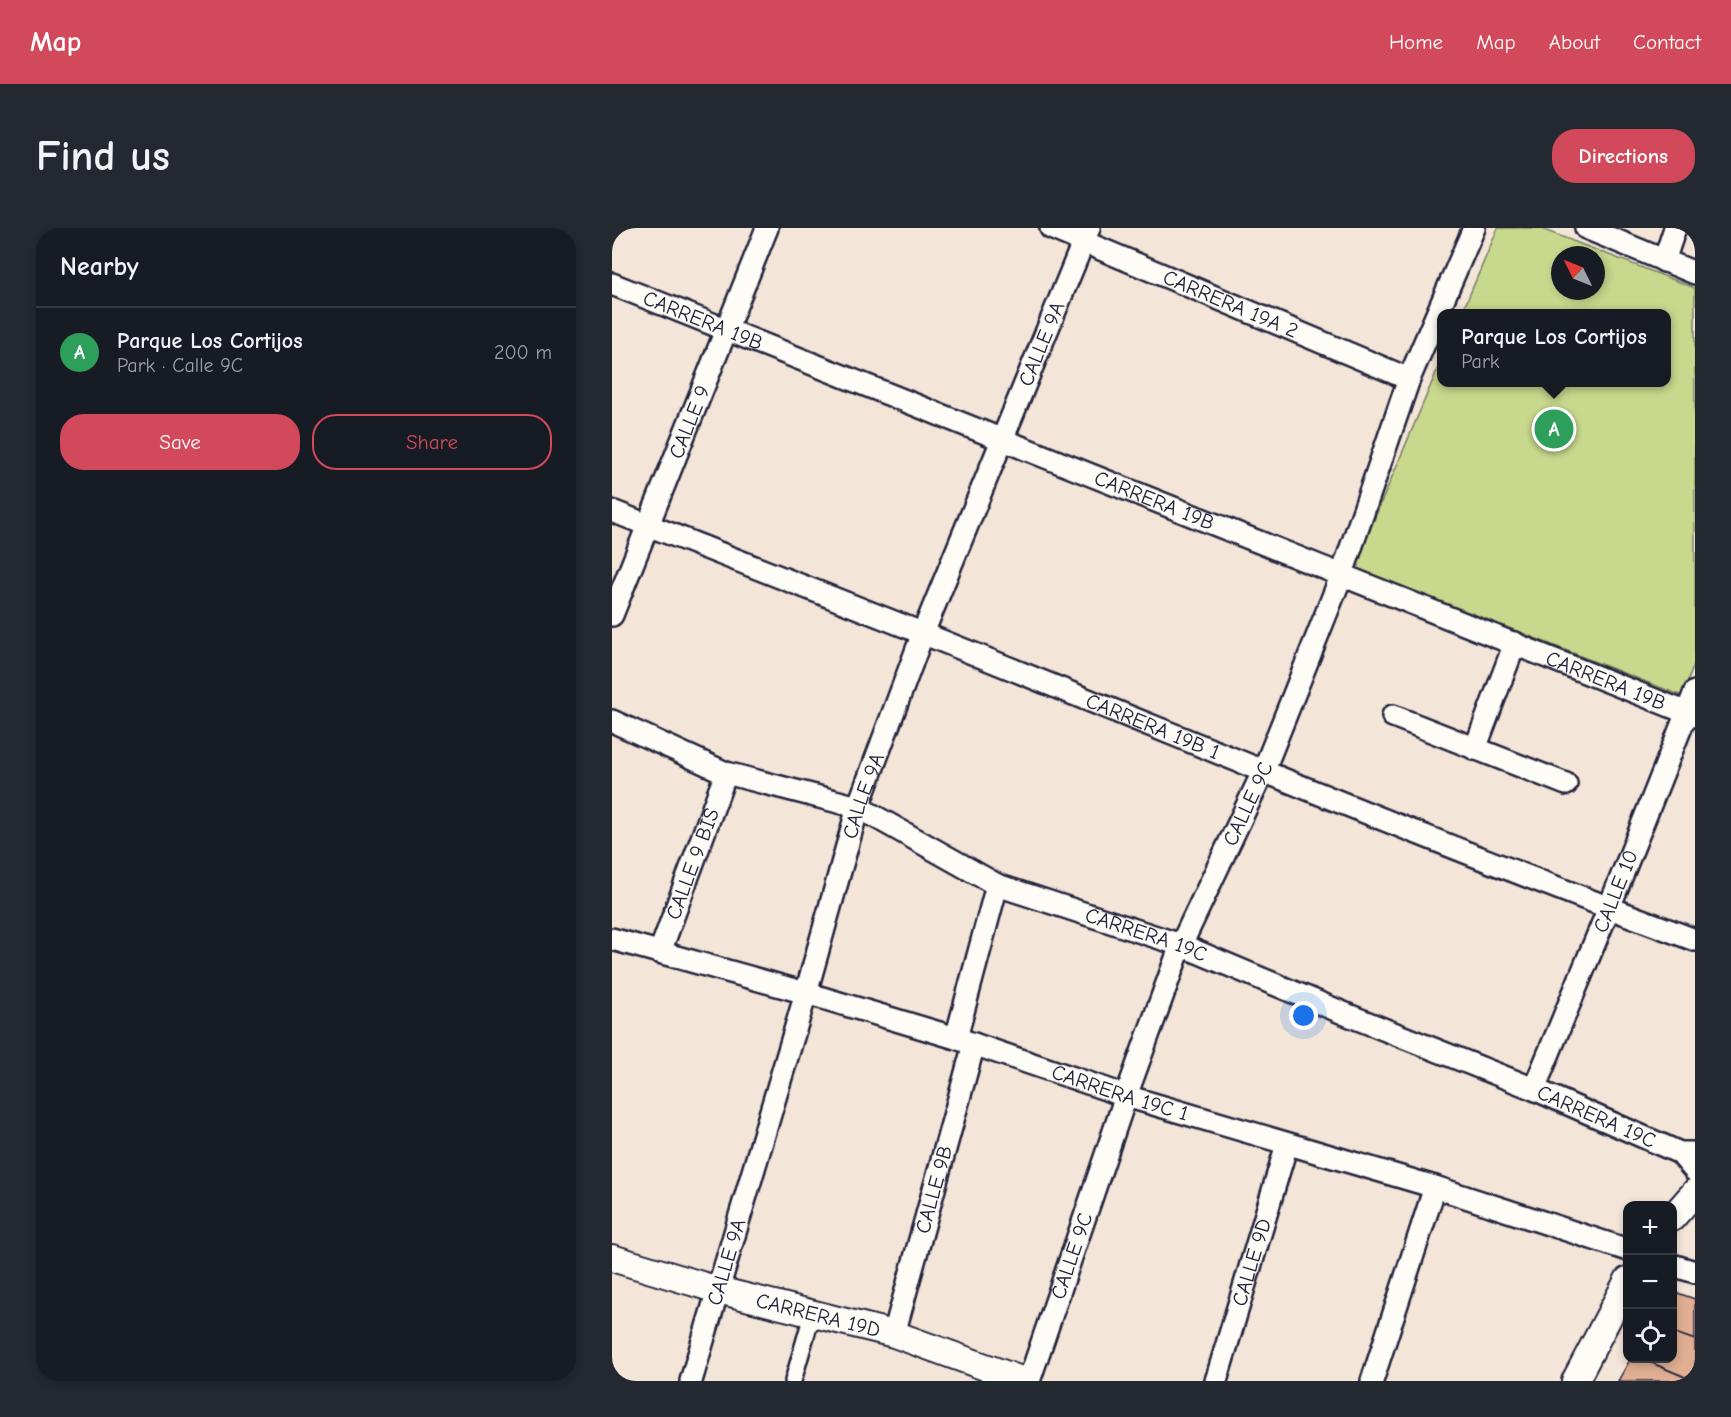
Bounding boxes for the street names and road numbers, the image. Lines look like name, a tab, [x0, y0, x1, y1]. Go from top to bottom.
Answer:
street label: CARRERA 19A 2	[1160, 265, 1302, 343]
street label: CARRERA 19B	[640, 286, 767, 355]
street label: CALLE 9A	[1013, 298, 1070, 390]
street label: CALLE 9	[664, 382, 715, 462]
street label: CARRERA 19B	[1091, 466, 1218, 535]
street label: CARRERA 19B	[1542, 646, 1669, 715]
street label: CARRERA 19B 1	[1082, 688, 1223, 764]
street label: CALLE 9A	[838, 750, 889, 841]
street label: CALLE 9C	[1218, 758, 1278, 850]
street label: CALLE 9 BIS	[661, 805, 724, 923]
street label: CALLE 10	[1588, 846, 1643, 936]
street label: CARRERA 19C	[1082, 903, 1211, 967]
street label: CARRERA 19C 1	[1049, 1060, 1191, 1126]
street label: CARRERA 19C	[1534, 1080, 1660, 1153]
street label: CALLE 9B	[910, 1143, 957, 1236]
street label: CALLE 9C	[1046, 1210, 1097, 1302]
street label: CALLE 9A	[702, 1216, 750, 1308]
street label: CALLE 9D	[1227, 1216, 1276, 1309]
street label: CARRERA 19D	[754, 1288, 883, 1342]

